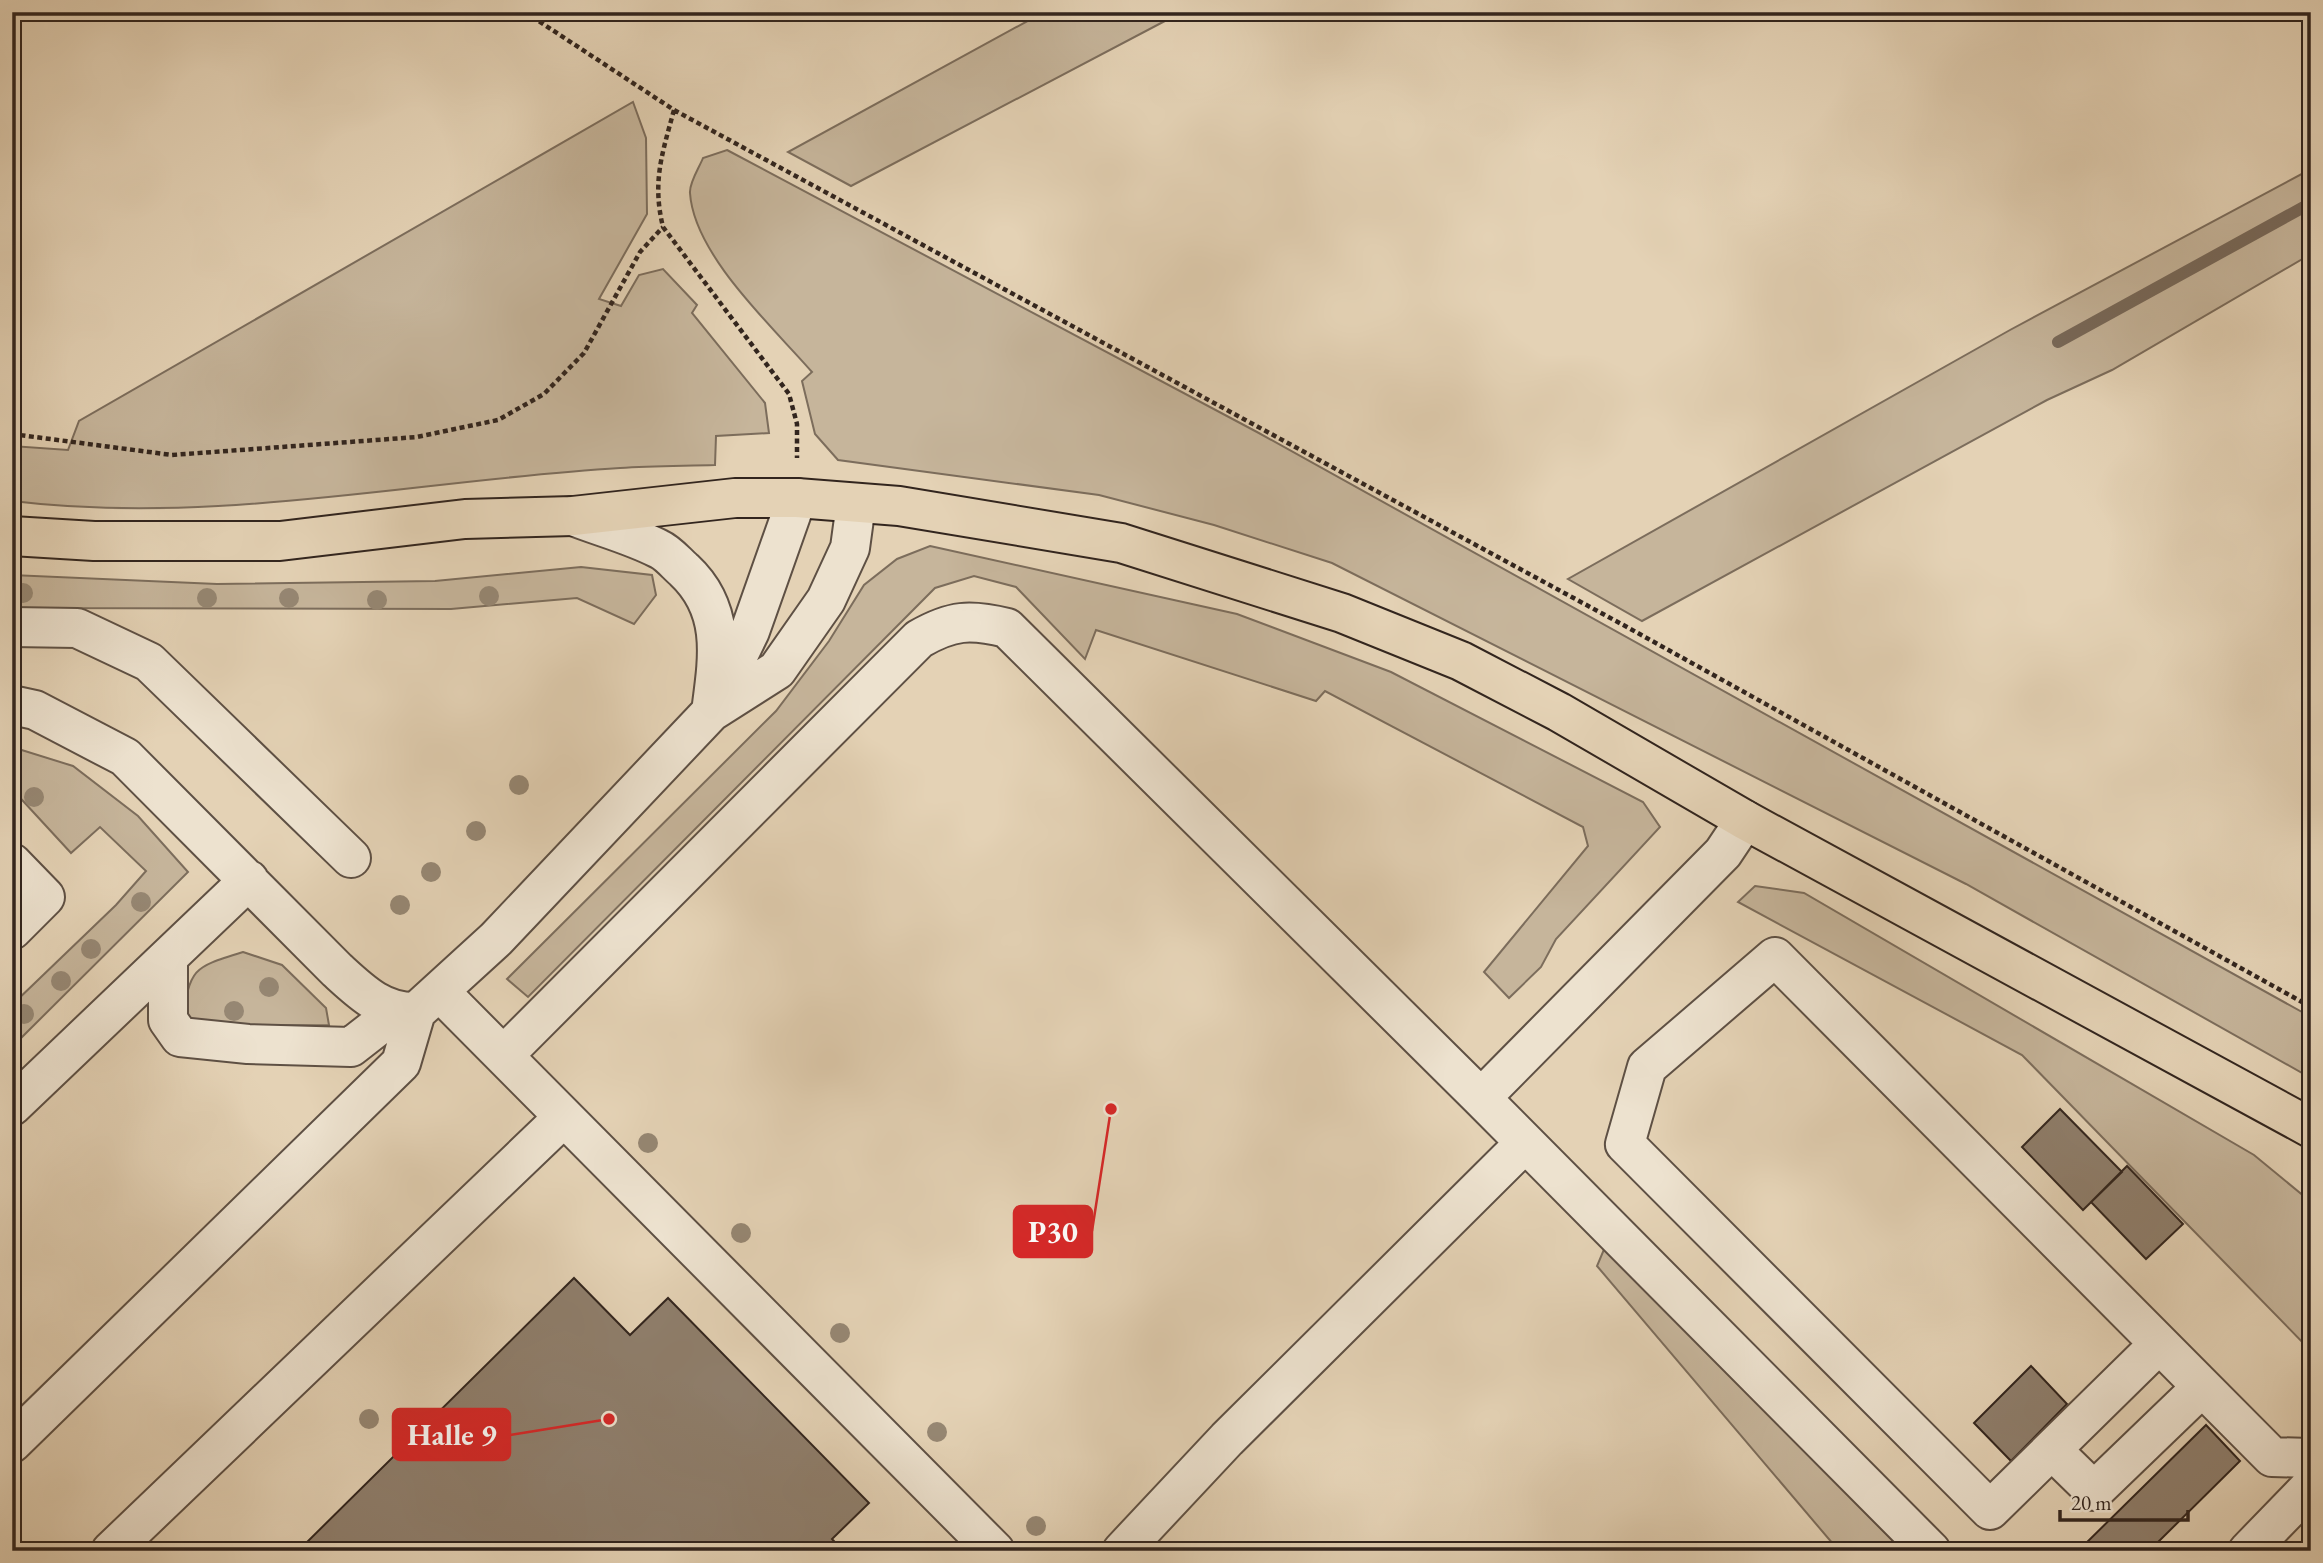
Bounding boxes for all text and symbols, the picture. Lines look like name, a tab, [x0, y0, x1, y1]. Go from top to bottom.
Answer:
callout: P30	[1014, 1206, 1092, 1257]
text: P30	[1028, 1212, 1078, 1251]
callout: Halle 9	[393, 1409, 510, 1460]
text: Halle 9	[407, 1415, 497, 1454]
scale bar	[2060, 1479, 2188, 1523]
text: 20 m	[2071, 1489, 2112, 1516]

